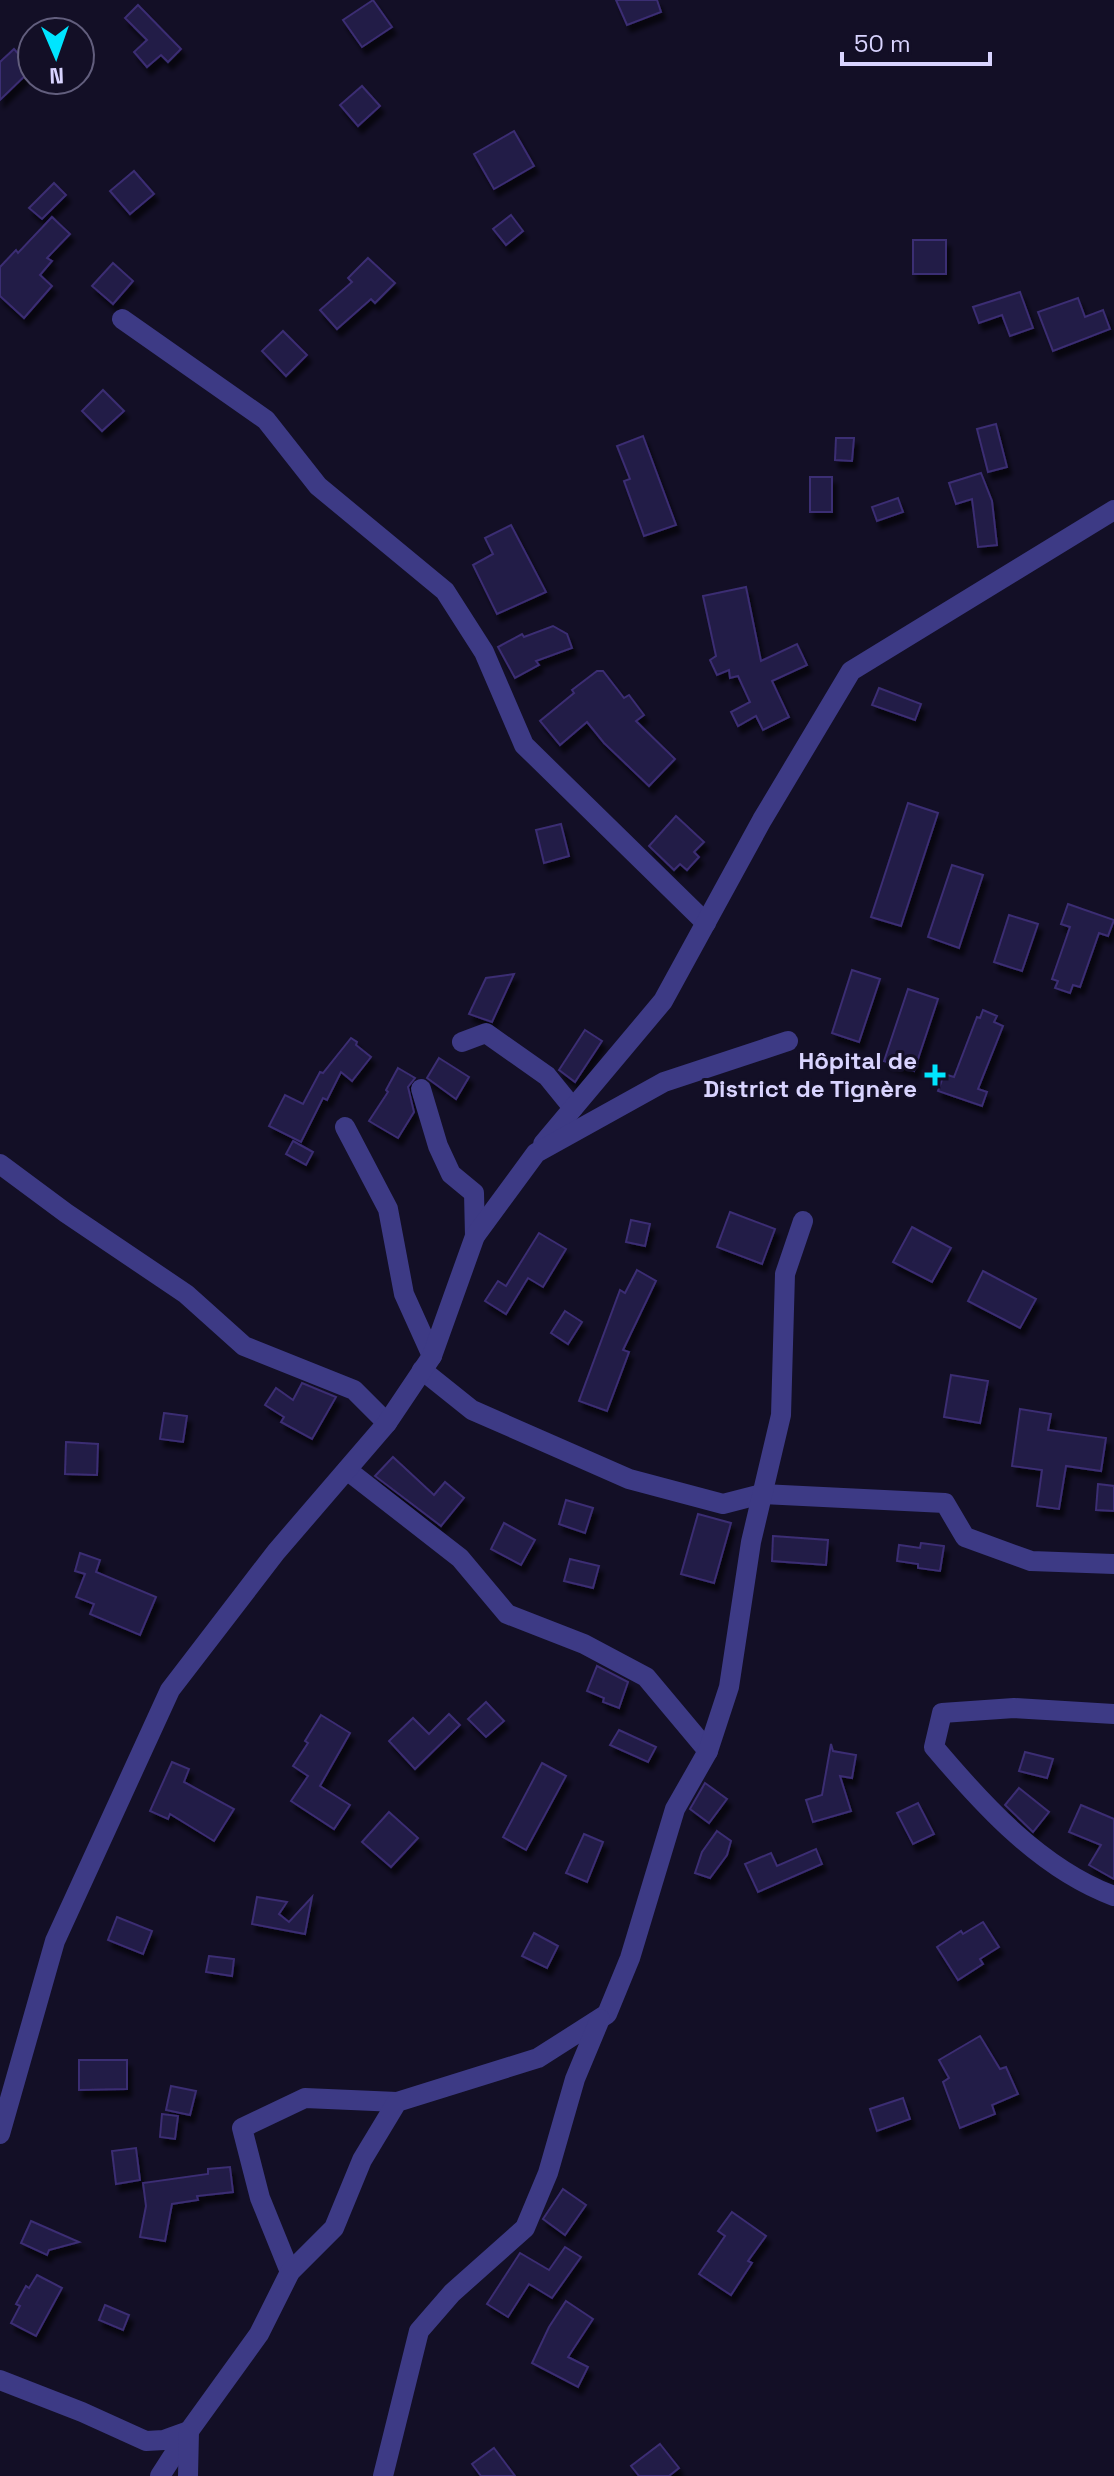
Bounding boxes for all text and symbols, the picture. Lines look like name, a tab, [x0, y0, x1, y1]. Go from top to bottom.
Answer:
north arrow	[16, 16, 96, 96]
scale bar	[842, 16, 990, 66]
text: 50 m	[854, 28, 911, 59]
text: N	[49, 62, 65, 90]
place label: Hôpital de District de Tignère	[703, 1045, 917, 1104]
marker: Hôpital de District de Tignère	[924, 1064, 946, 1086]

